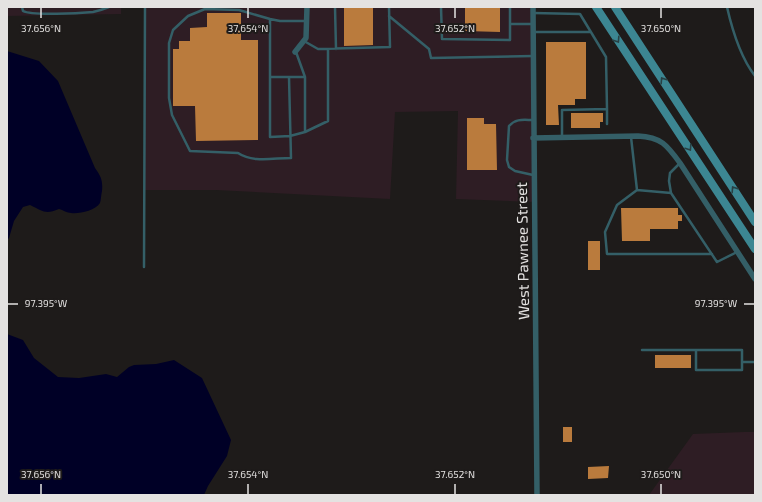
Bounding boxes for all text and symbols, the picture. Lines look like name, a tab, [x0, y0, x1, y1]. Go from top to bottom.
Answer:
text: 37.656°N	[21, 22, 61, 34]
text: 37.654°N	[228, 22, 268, 34]
text: 37.652°N	[435, 22, 475, 34]
text: 37.650°N	[641, 22, 681, 34]
one-way arrow	[612, 35, 619, 42]
one-way arrow	[660, 77, 668, 84]
one-way arrow	[684, 144, 692, 151]
street label: West Pawnee Street	[512, 182, 532, 320]
one-way arrow	[731, 186, 739, 193]
text: 97.395°W	[25, 297, 68, 309]
text: 97.395°W	[695, 297, 738, 309]
text: 37.656°N	[21, 468, 61, 480]
text: 37.654°N	[228, 468, 268, 480]
text: 37.652°N	[435, 468, 475, 480]
text: 37.650°N	[641, 468, 681, 480]

